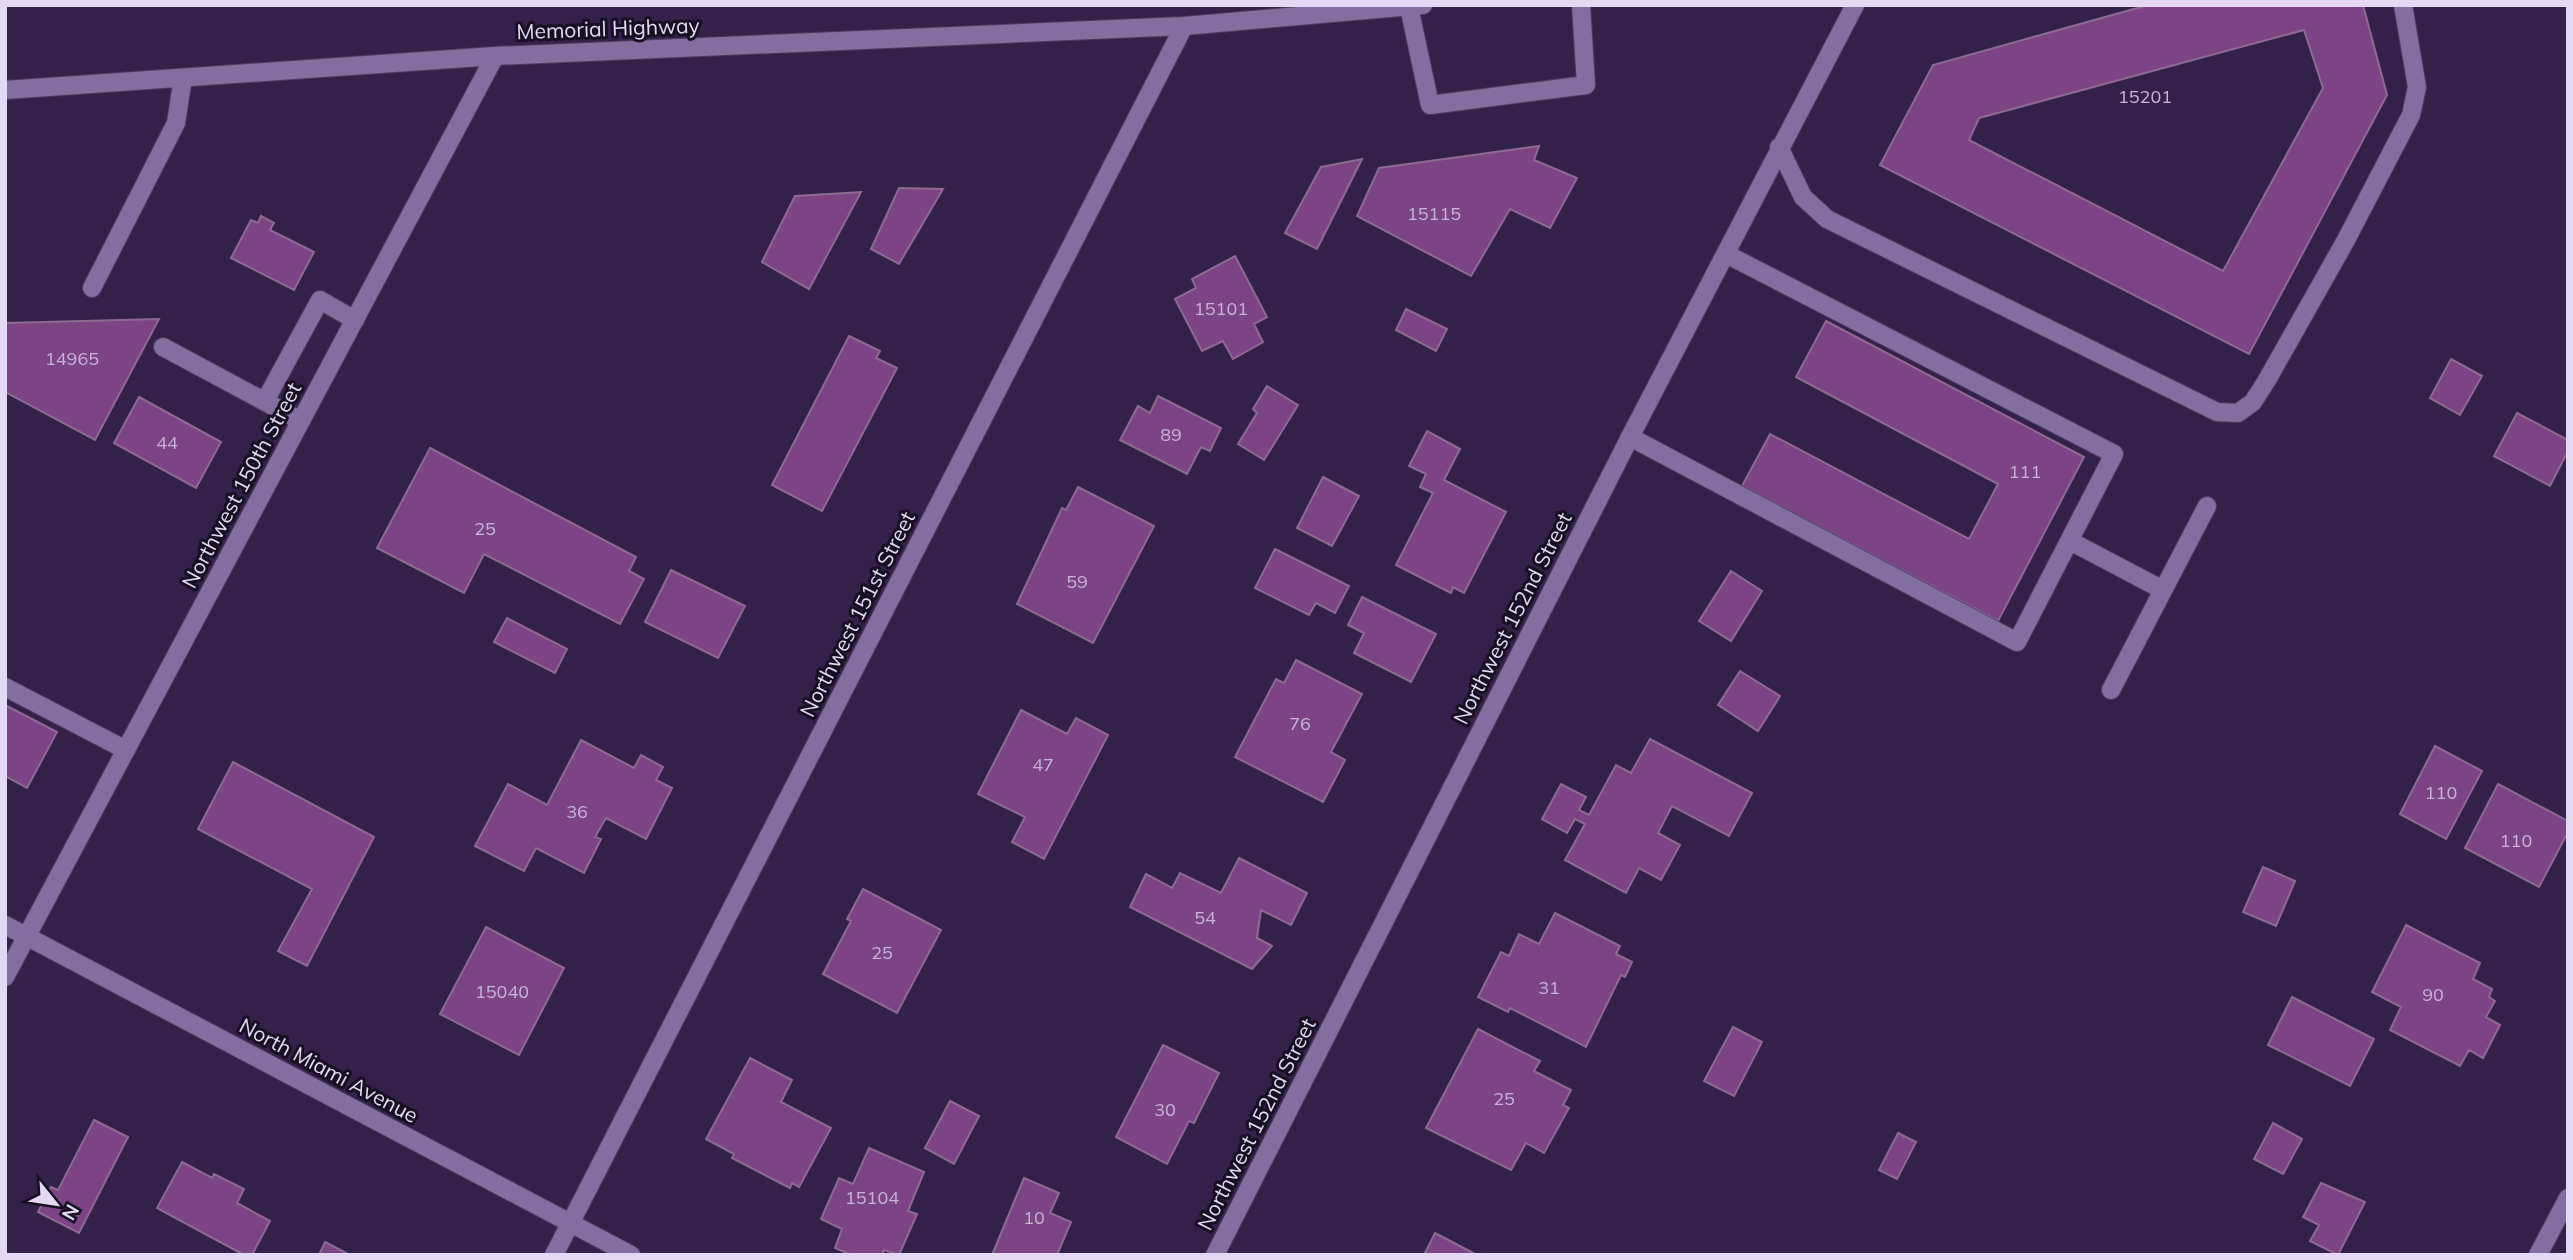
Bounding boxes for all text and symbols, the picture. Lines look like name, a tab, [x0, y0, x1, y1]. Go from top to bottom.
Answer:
street label: Memorial Highway	[516, 12, 700, 44]
house number: 15201	[2118, 85, 2172, 108]
house number: 15115	[1407, 202, 1461, 225]
house number: 15101	[1194, 297, 1248, 320]
house number: 14965	[45, 347, 99, 370]
street label: Northwest 150th Street	[176, 378, 306, 592]
house number: 89	[1160, 423, 1182, 446]
house number: 44	[156, 431, 178, 454]
house number: 111	[2009, 460, 2041, 483]
street label: Northwest 151st Street	[794, 507, 920, 721]
street label: Northwest 152nd Street	[1447, 508, 1577, 728]
house number: 25	[474, 517, 496, 540]
house number: 59	[1066, 570, 1088, 593]
house number: 76	[1289, 712, 1311, 735]
house number: 47	[1032, 753, 1054, 776]
house number: 110	[2425, 781, 2457, 804]
house number: 36	[566, 800, 588, 823]
house number: 110	[2500, 829, 2532, 852]
house number: 54	[1194, 906, 1216, 929]
house number: 25	[871, 941, 893, 964]
house number: 31	[1538, 976, 1560, 999]
house number: 15040	[475, 980, 529, 1003]
house number: 90	[2422, 983, 2444, 1006]
street label: North Miami Avenue	[235, 1012, 423, 1128]
street label: Northwest 152nd Street	[1191, 1014, 1321, 1234]
house number: 25	[1493, 1087, 1515, 1110]
house number: 30	[1154, 1098, 1176, 1121]
north arrow	[21, 1169, 91, 1239]
house number: 15104	[845, 1186, 899, 1209]
text: N	[57, 1200, 85, 1225]
house number: 10	[1023, 1206, 1045, 1229]

